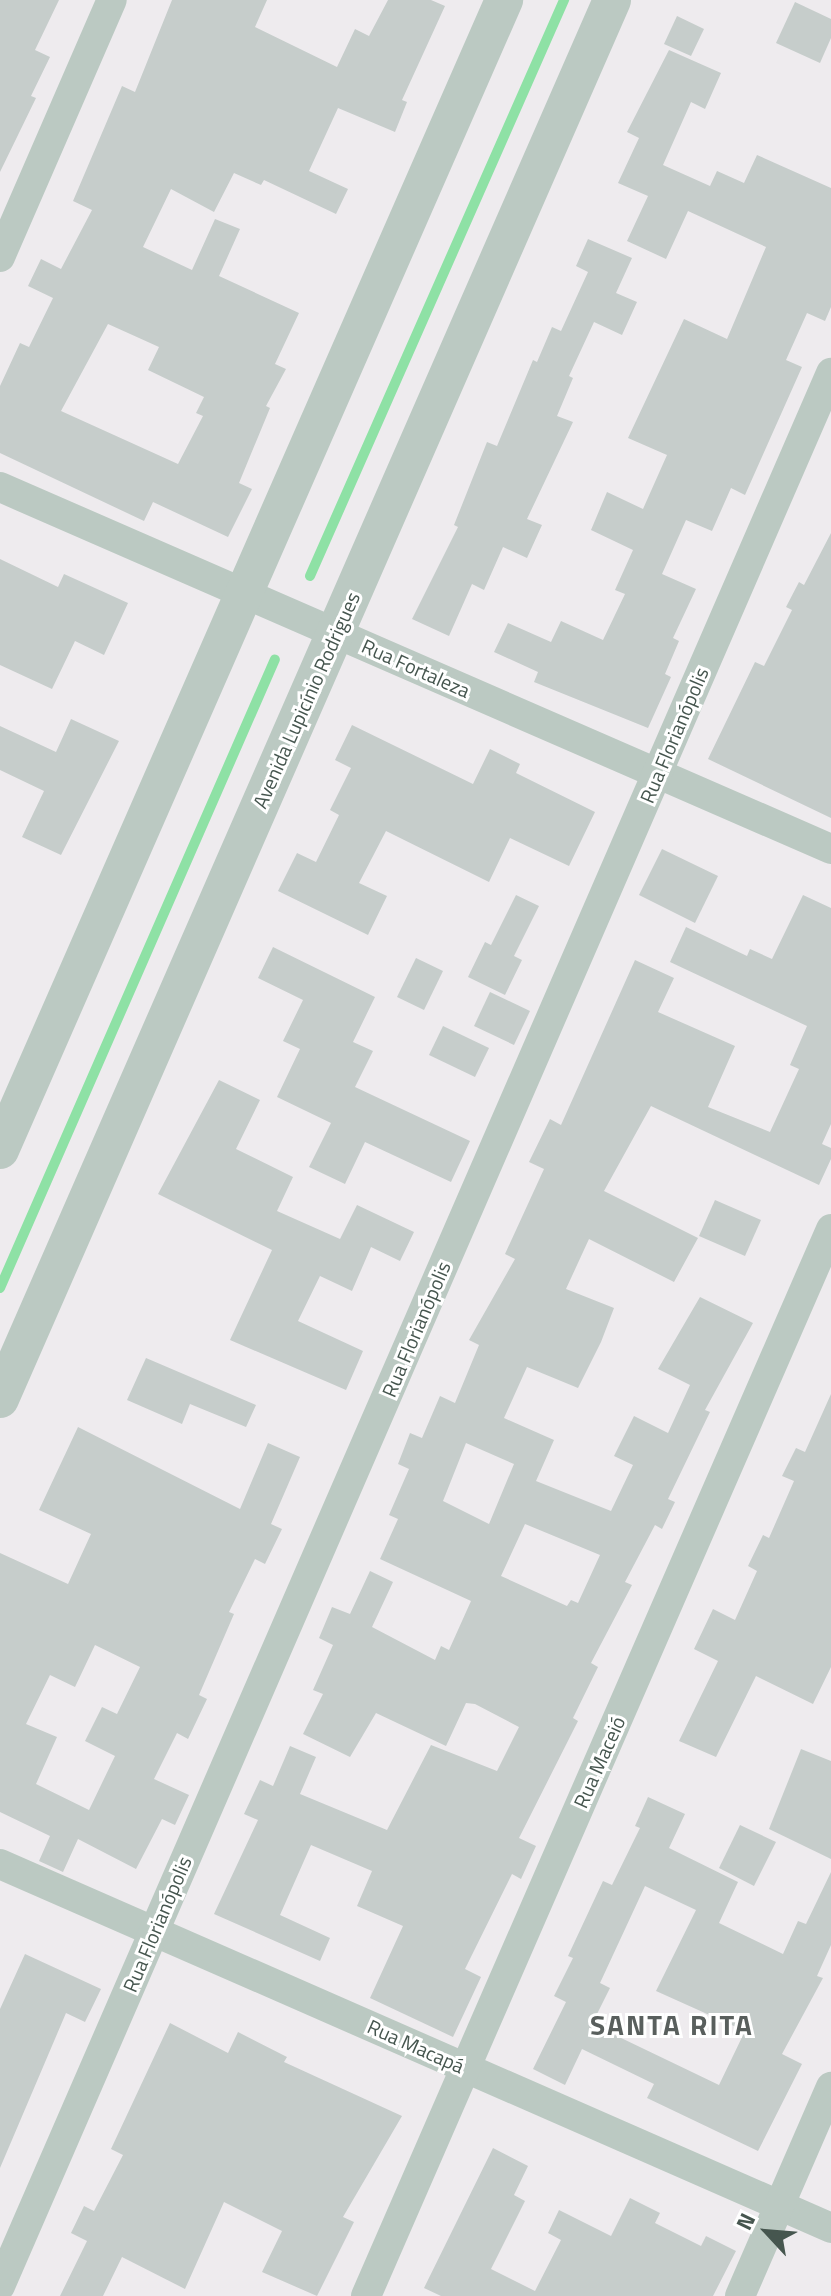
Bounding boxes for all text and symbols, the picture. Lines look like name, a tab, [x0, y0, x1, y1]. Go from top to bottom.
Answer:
street label: Avenida Lupicínio Rodrigues	[247, 588, 365, 812]
street label: Rua Fortaleza	[358, 633, 474, 703]
street label: Rua Florianópolis	[635, 664, 713, 806]
street label: Rua Florianópolis	[377, 1258, 455, 1400]
street label: Rua Maceió	[568, 1712, 630, 1812]
street label: Rua Florianópolis	[118, 1853, 196, 1995]
district label: SANTA RITA	[590, 2008, 754, 2042]
street label: Rua Macapá	[364, 2014, 468, 2078]
north arrow	[727, 2192, 807, 2272]
text: N	[727, 2207, 764, 2236]

